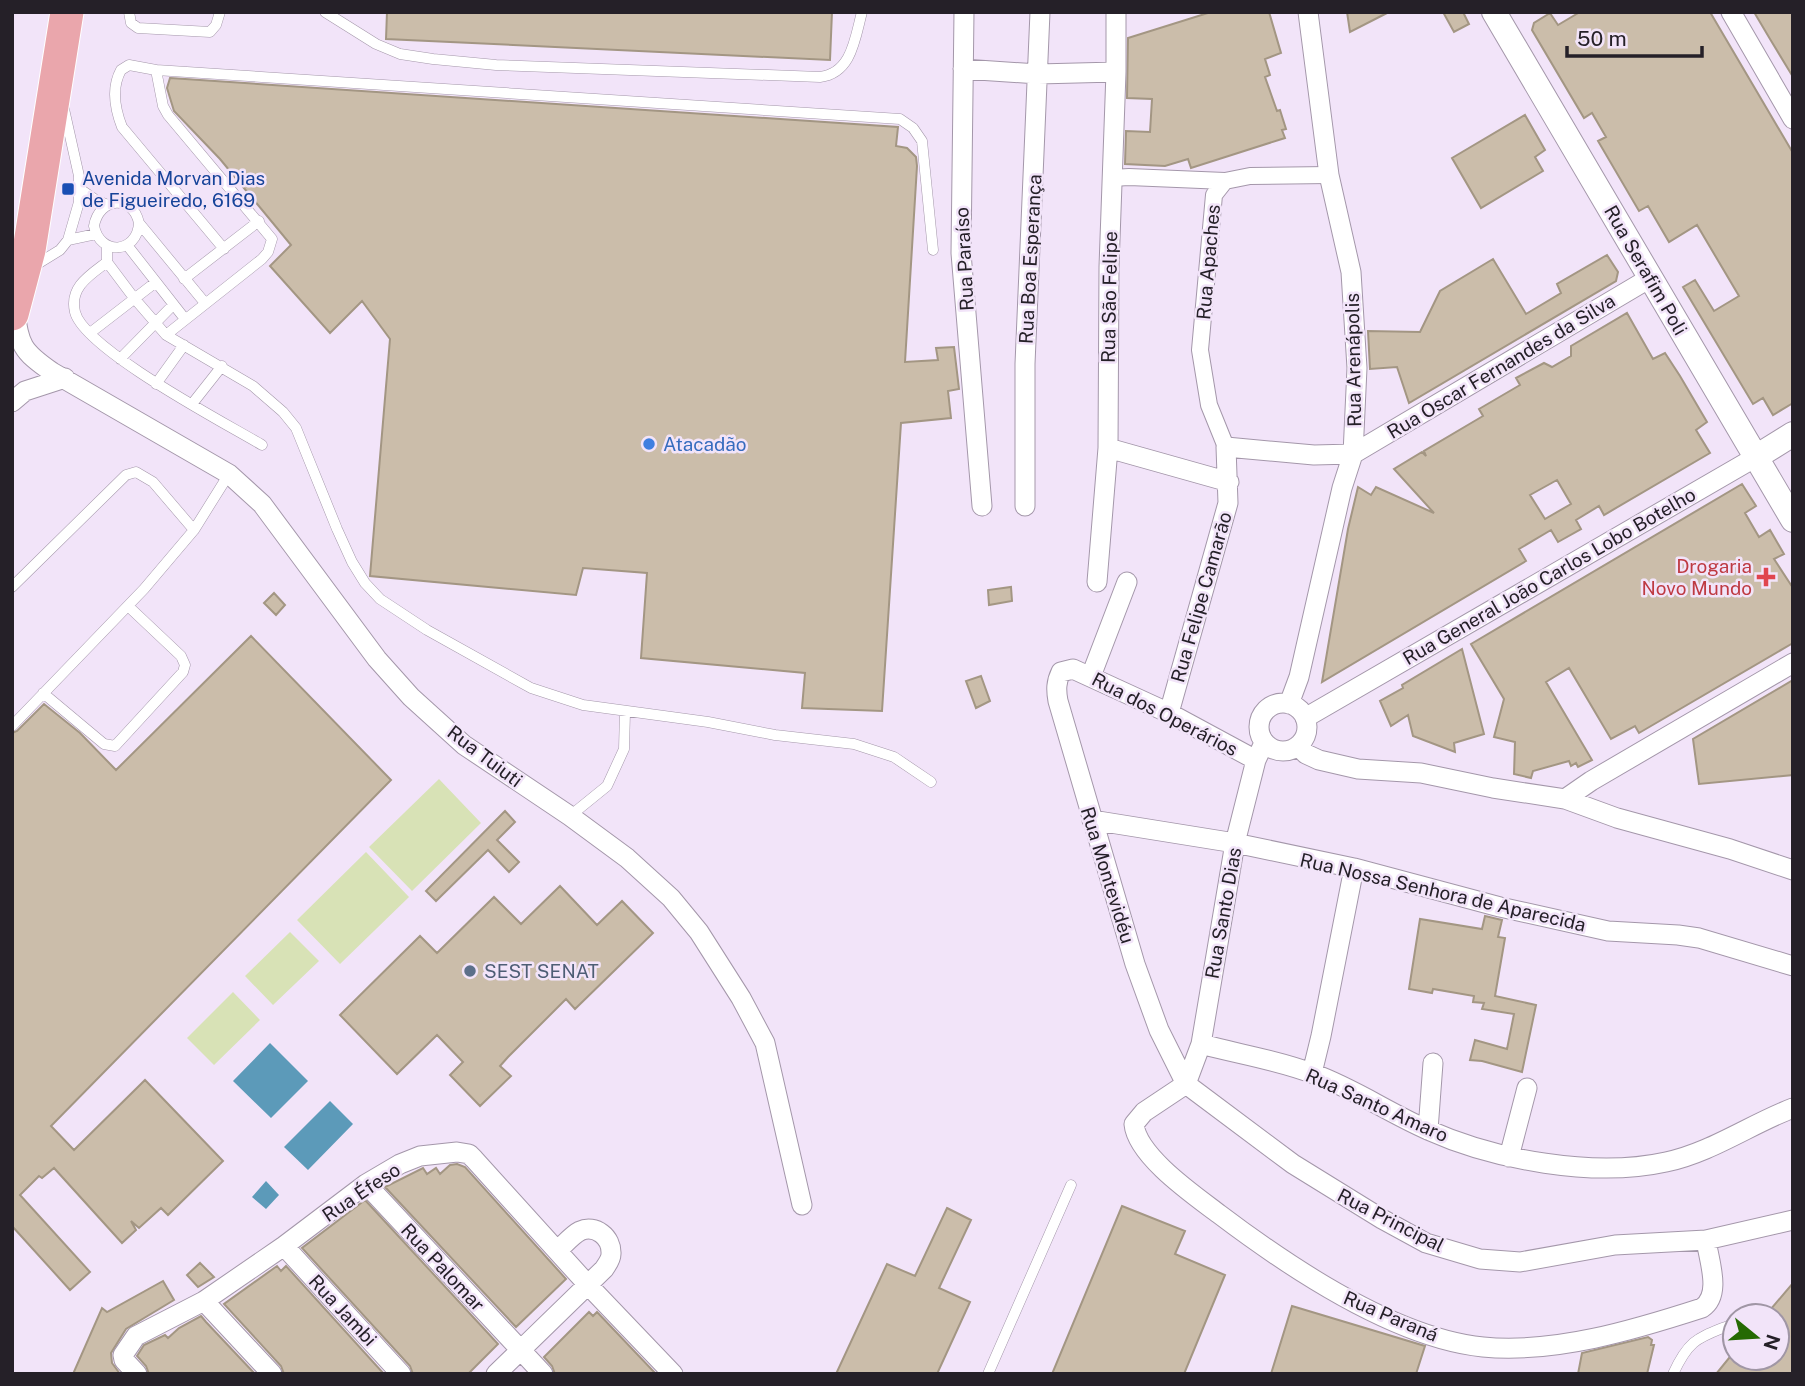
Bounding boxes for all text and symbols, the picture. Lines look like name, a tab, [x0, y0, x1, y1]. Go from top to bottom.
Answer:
scale bar	[1567, 14, 1702, 58]
text: 50 m	[1577, 26, 1627, 51]
place label: Avenida Morvan Dias de Figueiredo, 6169	[82, 167, 265, 211]
street label: Rua Boa Esperança	[1015, 174, 1045, 344]
marker: Avenida Morvan Dias de Figueiredo, 6169	[60, 181, 76, 197]
street label: Rua Serafim Poli	[1600, 201, 1692, 339]
street label: Rua Apaches	[1192, 204, 1224, 320]
street label: Rua Paraíso	[950, 207, 978, 311]
street label: Rua São Felipe	[1097, 231, 1121, 363]
street label: Rua Oscar Fernandes da Silva	[1383, 289, 1619, 443]
street label: Rua Arenápolis	[1341, 293, 1365, 427]
place label: Atacadão	[663, 433, 747, 455]
marker: Atacadão	[641, 436, 657, 452]
street label: Rua General João Carlos Lobo Botelho	[1399, 483, 1699, 669]
street label: Rua Felipe Camarão	[1166, 509, 1236, 685]
place label: Drogaria Novo Mundo	[1642, 555, 1752, 599]
marker: Drogaria Novo Mundo	[1758, 569, 1774, 585]
street label: Rua dos Operários	[1088, 668, 1242, 760]
street label: Rua Tuiuti	[443, 721, 527, 791]
street label: Rua Montevidéu	[1077, 804, 1139, 946]
street label: Rua Santo Dias	[1201, 846, 1245, 980]
street label: Rua Nossa Senhora de Aparecida	[1298, 848, 1588, 936]
place label: SEST SENAT	[484, 960, 599, 982]
marker: SEST SENAT	[462, 963, 478, 979]
street label: Rua Santo Amaro	[1302, 1064, 1452, 1146]
street label: Rua Éfeso	[318, 1158, 404, 1226]
street label: Rua Principal	[1334, 1184, 1448, 1256]
street label: Rua Palomar	[397, 1219, 489, 1315]
street label: Rua Jambi	[305, 1270, 381, 1350]
street label: Rua Paraná	[1341, 1286, 1441, 1346]
north arrow	[1721, 1302, 1791, 1372]
text: N	[1759, 1332, 1785, 1353]

